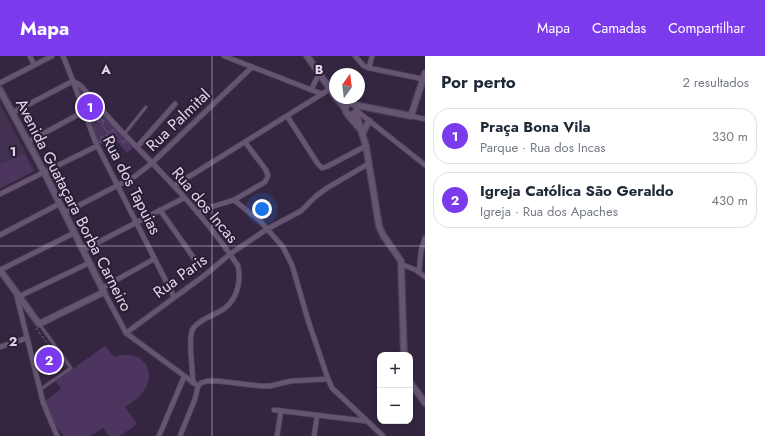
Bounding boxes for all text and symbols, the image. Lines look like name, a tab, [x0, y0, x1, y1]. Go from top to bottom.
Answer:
text: Mapa	[20, 15, 69, 42]
text: Mapa	[537, 18, 570, 38]
text: Camadas	[592, 18, 646, 38]
text: Compartilhar	[668, 18, 745, 38]
text: A	[100, 60, 111, 79]
text: B	[315, 60, 324, 79]
north arrow	[329, 68, 365, 104]
text: Por perto	[441, 70, 516, 94]
text: 2 resultados	[683, 73, 749, 92]
street label: Rua Palmital	[141, 83, 215, 157]
pin: 1	[77, 92, 103, 122]
street label: Avenida Guataçara Borba Carneiro	[10, 95, 138, 316]
text: Praça Bona Vila	[480, 116, 591, 138]
text: 1	[452, 127, 458, 146]
text: 330 m	[712, 127, 748, 146]
street label: Rua dos Tapuias	[97, 132, 167, 238]
text: Parque · Rua dos Incas	[480, 138, 606, 157]
text: 1	[10, 142, 16, 161]
street label: Rua dos Incas	[166, 162, 244, 248]
text: Igreja Católica São Geraldo	[480, 180, 674, 202]
text: 2	[451, 191, 459, 210]
text: 430 m	[711, 191, 748, 210]
your location	[252, 199, 272, 219]
text: Igreja · Rua dos Apaches	[480, 202, 618, 221]
street label: Rua Paris	[148, 248, 212, 304]
text: 2	[9, 332, 17, 351]
pin: 2	[36, 345, 62, 375]
map controls	[377, 352, 413, 424]
button: +	[377, 352, 413, 388]
button: −	[377, 388, 413, 424]

